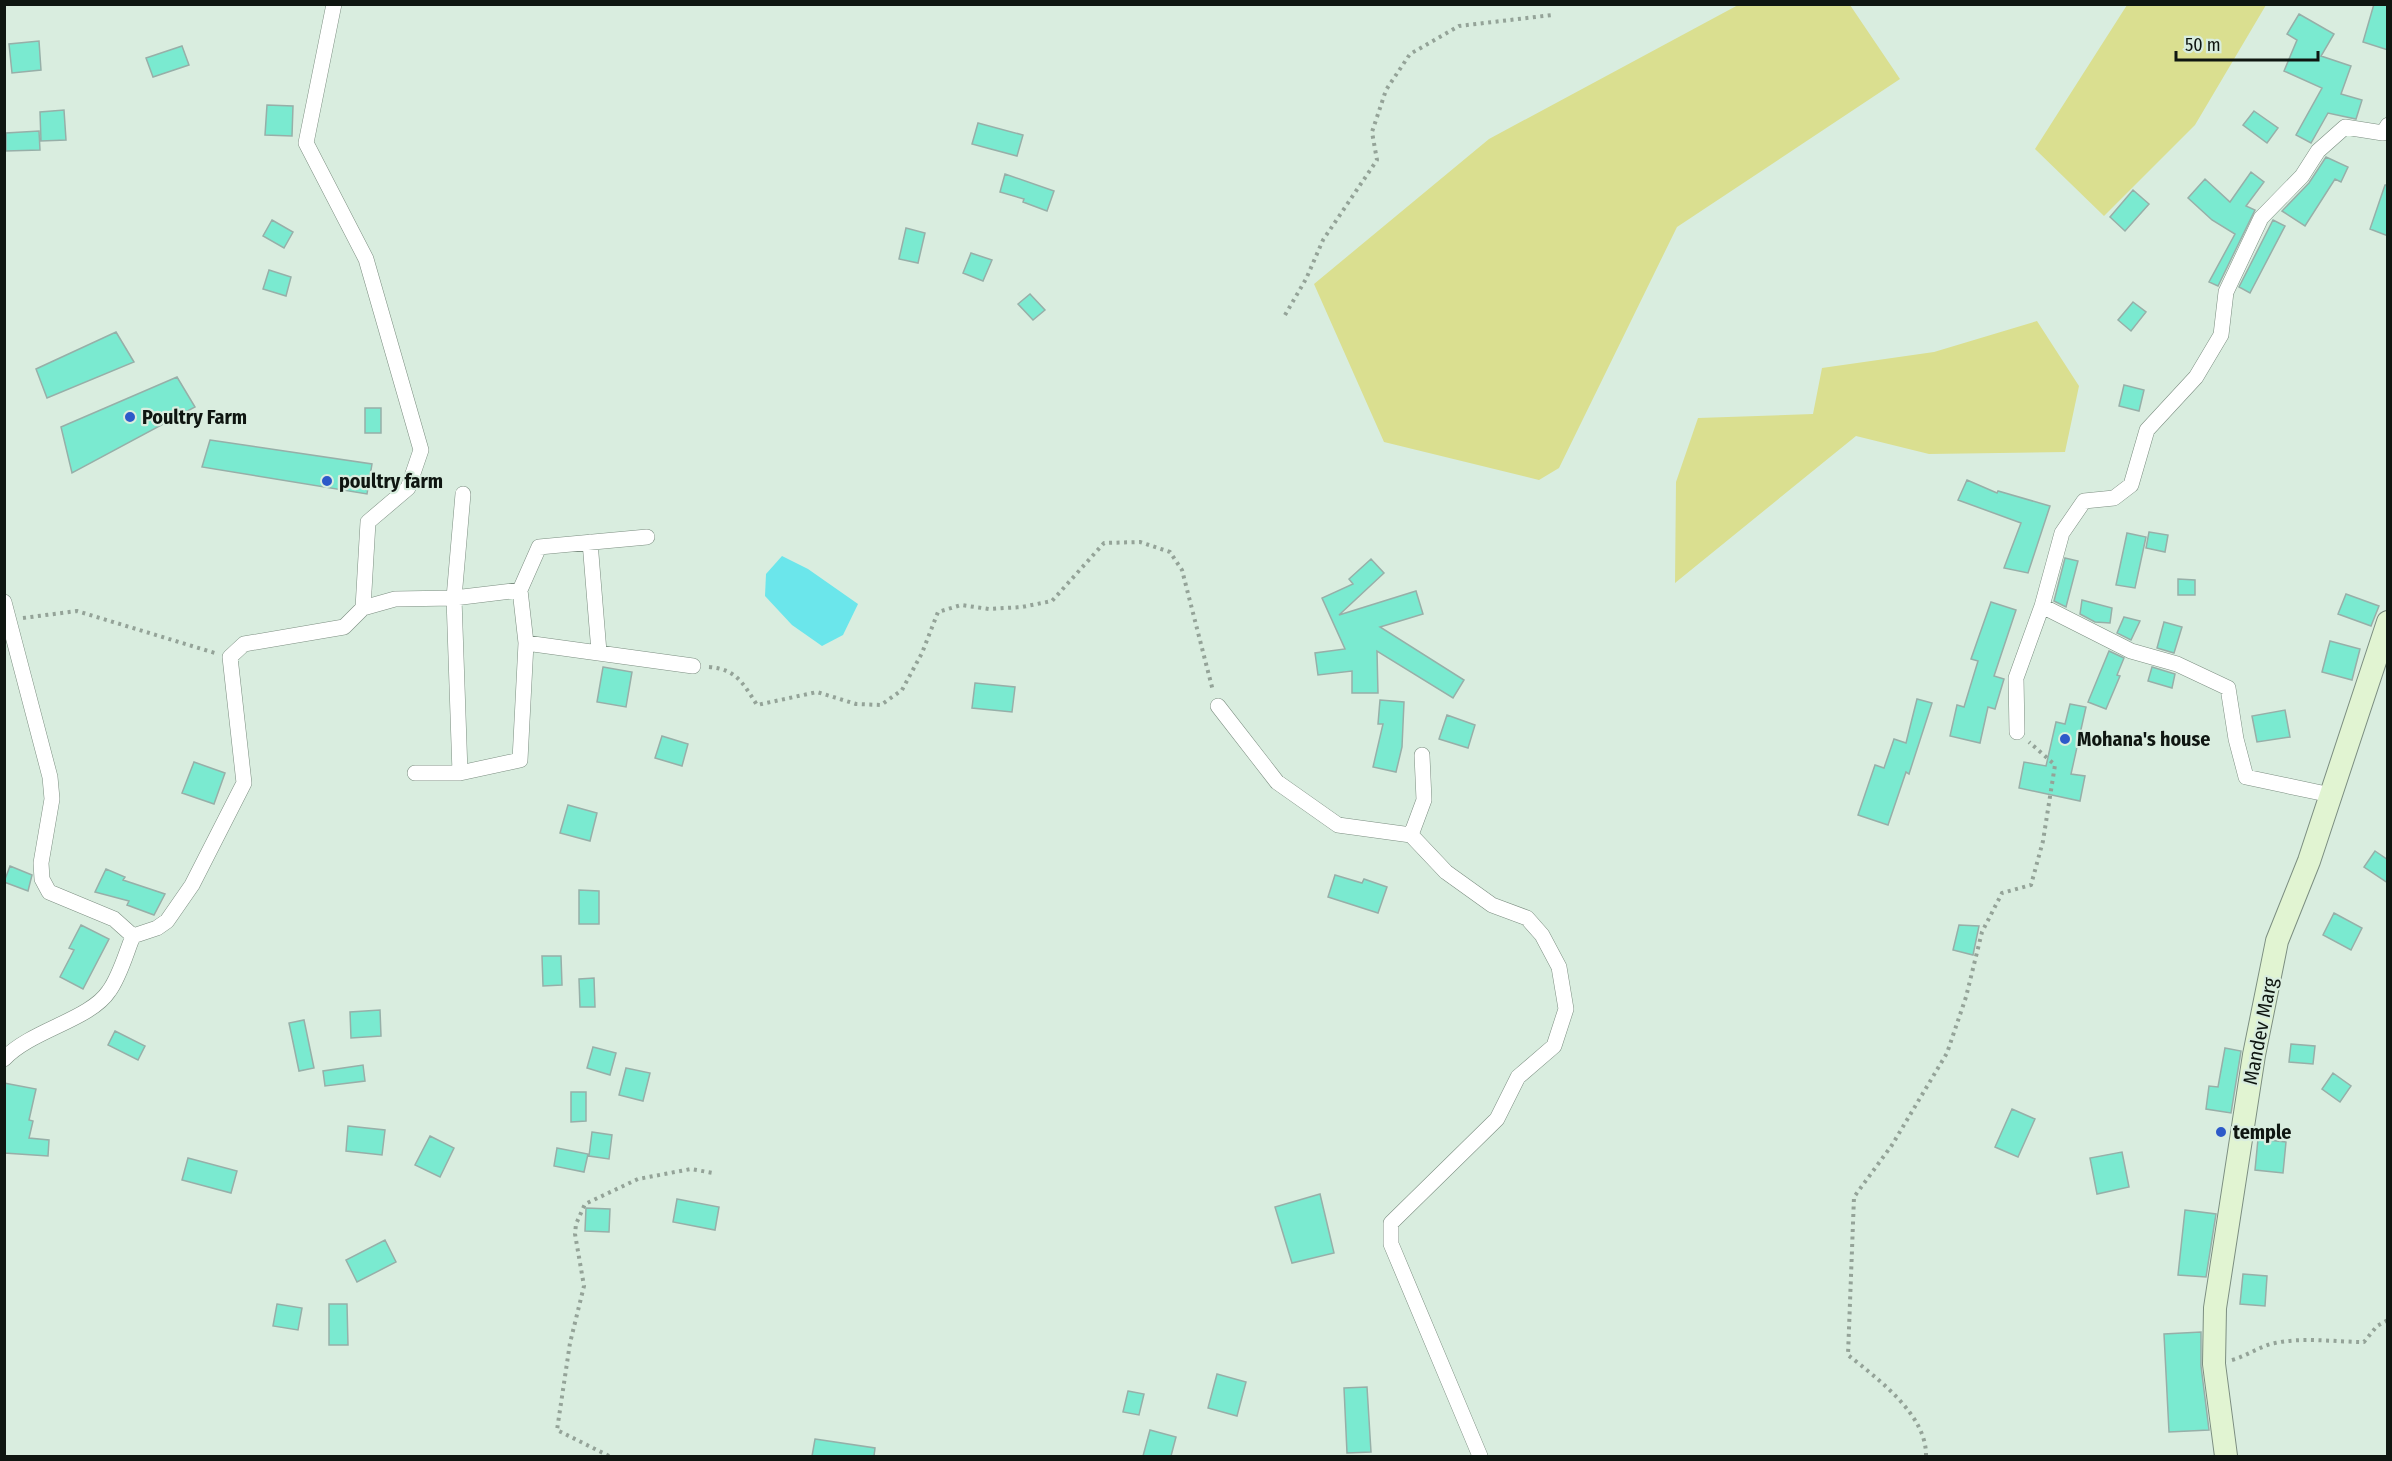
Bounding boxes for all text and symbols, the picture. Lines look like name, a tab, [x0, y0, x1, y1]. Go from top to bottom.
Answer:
scale bar	[2176, 24, 2318, 62]
text: 50 m	[2185, 34, 2221, 56]
place label: Poultry Farm	[142, 405, 247, 429]
marker: Poultry Farm	[123, 410, 137, 424]
place label: poultry farm	[339, 469, 443, 493]
marker: poultry farm	[320, 474, 334, 488]
place label: Mohana's house	[2077, 727, 2210, 751]
marker: Mohana's house	[2058, 732, 2072, 746]
street label: Mandev Marg	[2238, 975, 2282, 1087]
place label: temple	[2233, 1120, 2291, 1144]
marker: temple	[2214, 1125, 2228, 1139]

